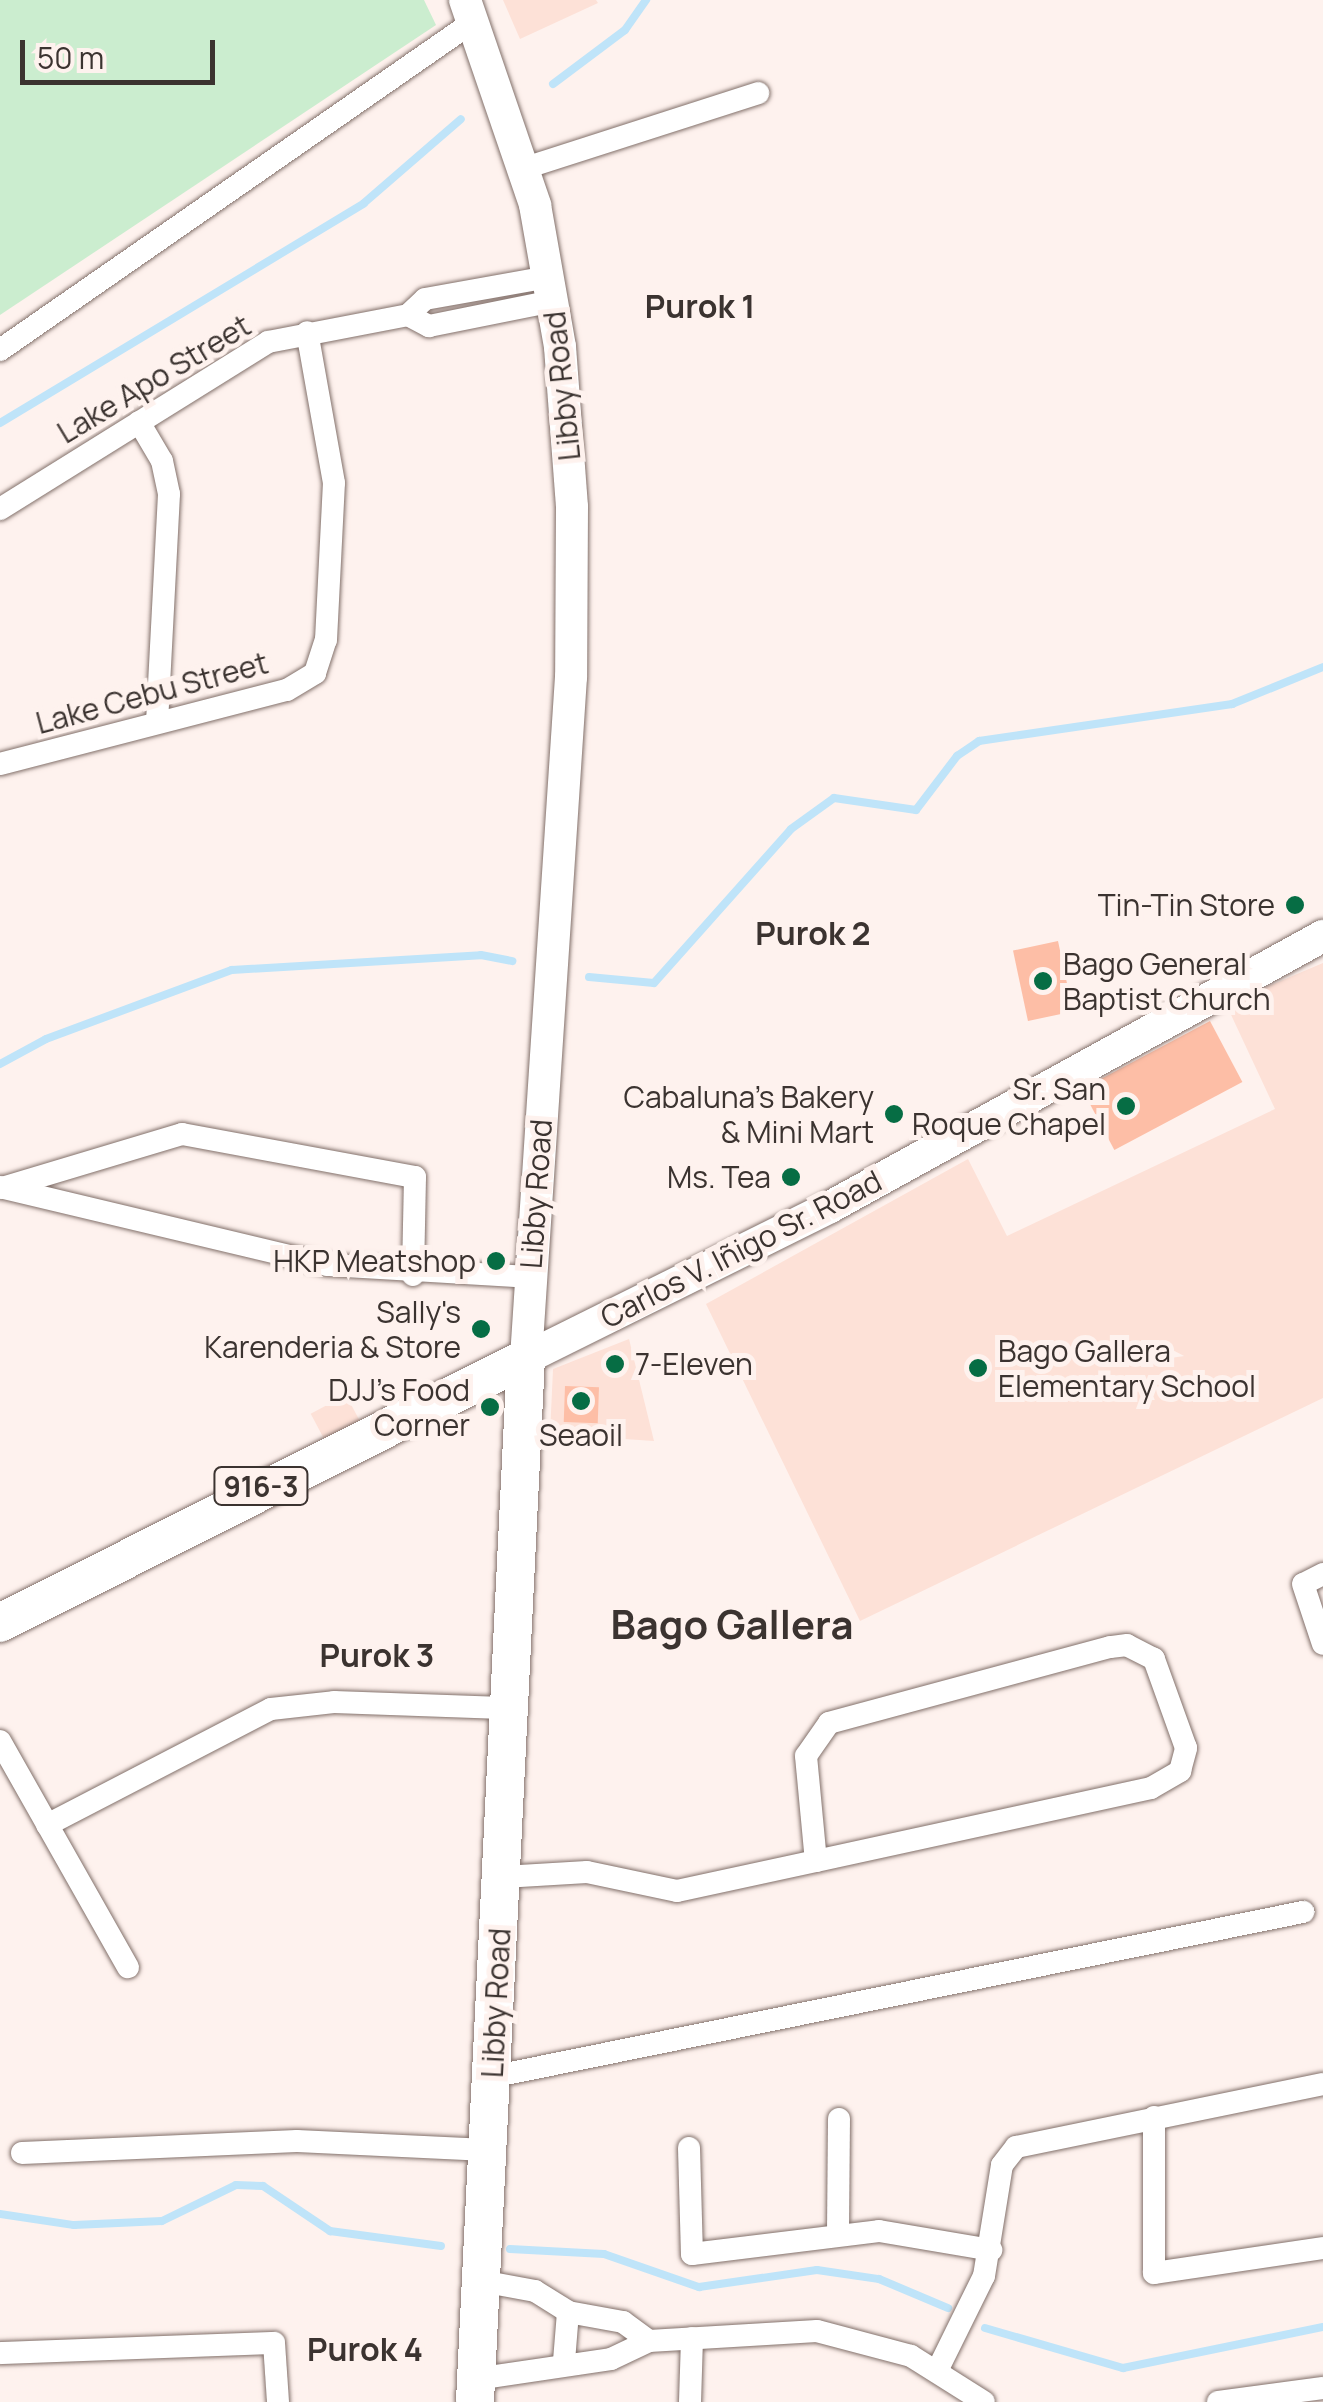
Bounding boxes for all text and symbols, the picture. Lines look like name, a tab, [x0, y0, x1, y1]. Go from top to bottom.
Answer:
scale bar	[25, 20, 220, 82]
text: 50 m	[37, 37, 104, 78]
district label: Purok 1	[645, 287, 755, 325]
street label: Lake Apo Street	[51, 307, 257, 451]
street label: Libby Road	[536, 310, 588, 462]
street label: Lake Cebu Street	[32, 645, 272, 741]
place label: Tin-Tin Store	[1098, 887, 1275, 923]
marker: Tin-Tin Store	[1284, 894, 1306, 916]
district label: Purok 2	[755, 914, 871, 952]
place label: Bago General Baptist Church	[1063, 946, 1271, 1016]
marker: Bago General Baptist Church	[1032, 970, 1054, 992]
place label: Sr. San Roque Chapel	[912, 1071, 1106, 1142]
place label: Cabaluna's Bakery & Mini Mart	[623, 1079, 874, 1150]
marker: Sr. San Roque Chapel	[1115, 1095, 1137, 1117]
marker: Cabaluna's Bakery & Mini Mart	[883, 1103, 905, 1125]
street label: Libby Road	[513, 1118, 559, 1270]
place label: Ms. Tea	[667, 1159, 771, 1195]
street label: Carlos V. Iñigo Sr. Road	[595, 1163, 887, 1335]
marker: Ms. Tea	[780, 1166, 802, 1188]
place label: HKP Meatshop	[273, 1243, 476, 1279]
marker: HKP Meatshop	[485, 1250, 507, 1272]
place label: Sally's Karenderia & Store	[204, 1294, 461, 1364]
marker: Sally's Karenderia & Store	[470, 1318, 492, 1340]
place label: Bago Gallera Elementary School	[998, 1333, 1256, 1404]
place label: 7-Eleven	[635, 1346, 753, 1382]
marker: 7-Eleven	[604, 1353, 626, 1375]
marker: Bago Gallera Elementary School	[967, 1357, 989, 1379]
place label: DJJ's Food Corner	[328, 1372, 470, 1442]
marker: Seaoil	[570, 1390, 592, 1412]
marker: DJJ's Food Corner	[479, 1396, 501, 1418]
place label: Seaoil	[539, 1417, 623, 1453]
road number: 916-3	[211, 1463, 311, 1509]
district label: Bago Gallera	[611, 1600, 853, 1648]
district label: Purok 3	[320, 1636, 434, 1674]
street label: Libby Road	[474, 1927, 518, 2079]
district label: Purok 4	[307, 2330, 423, 2368]

